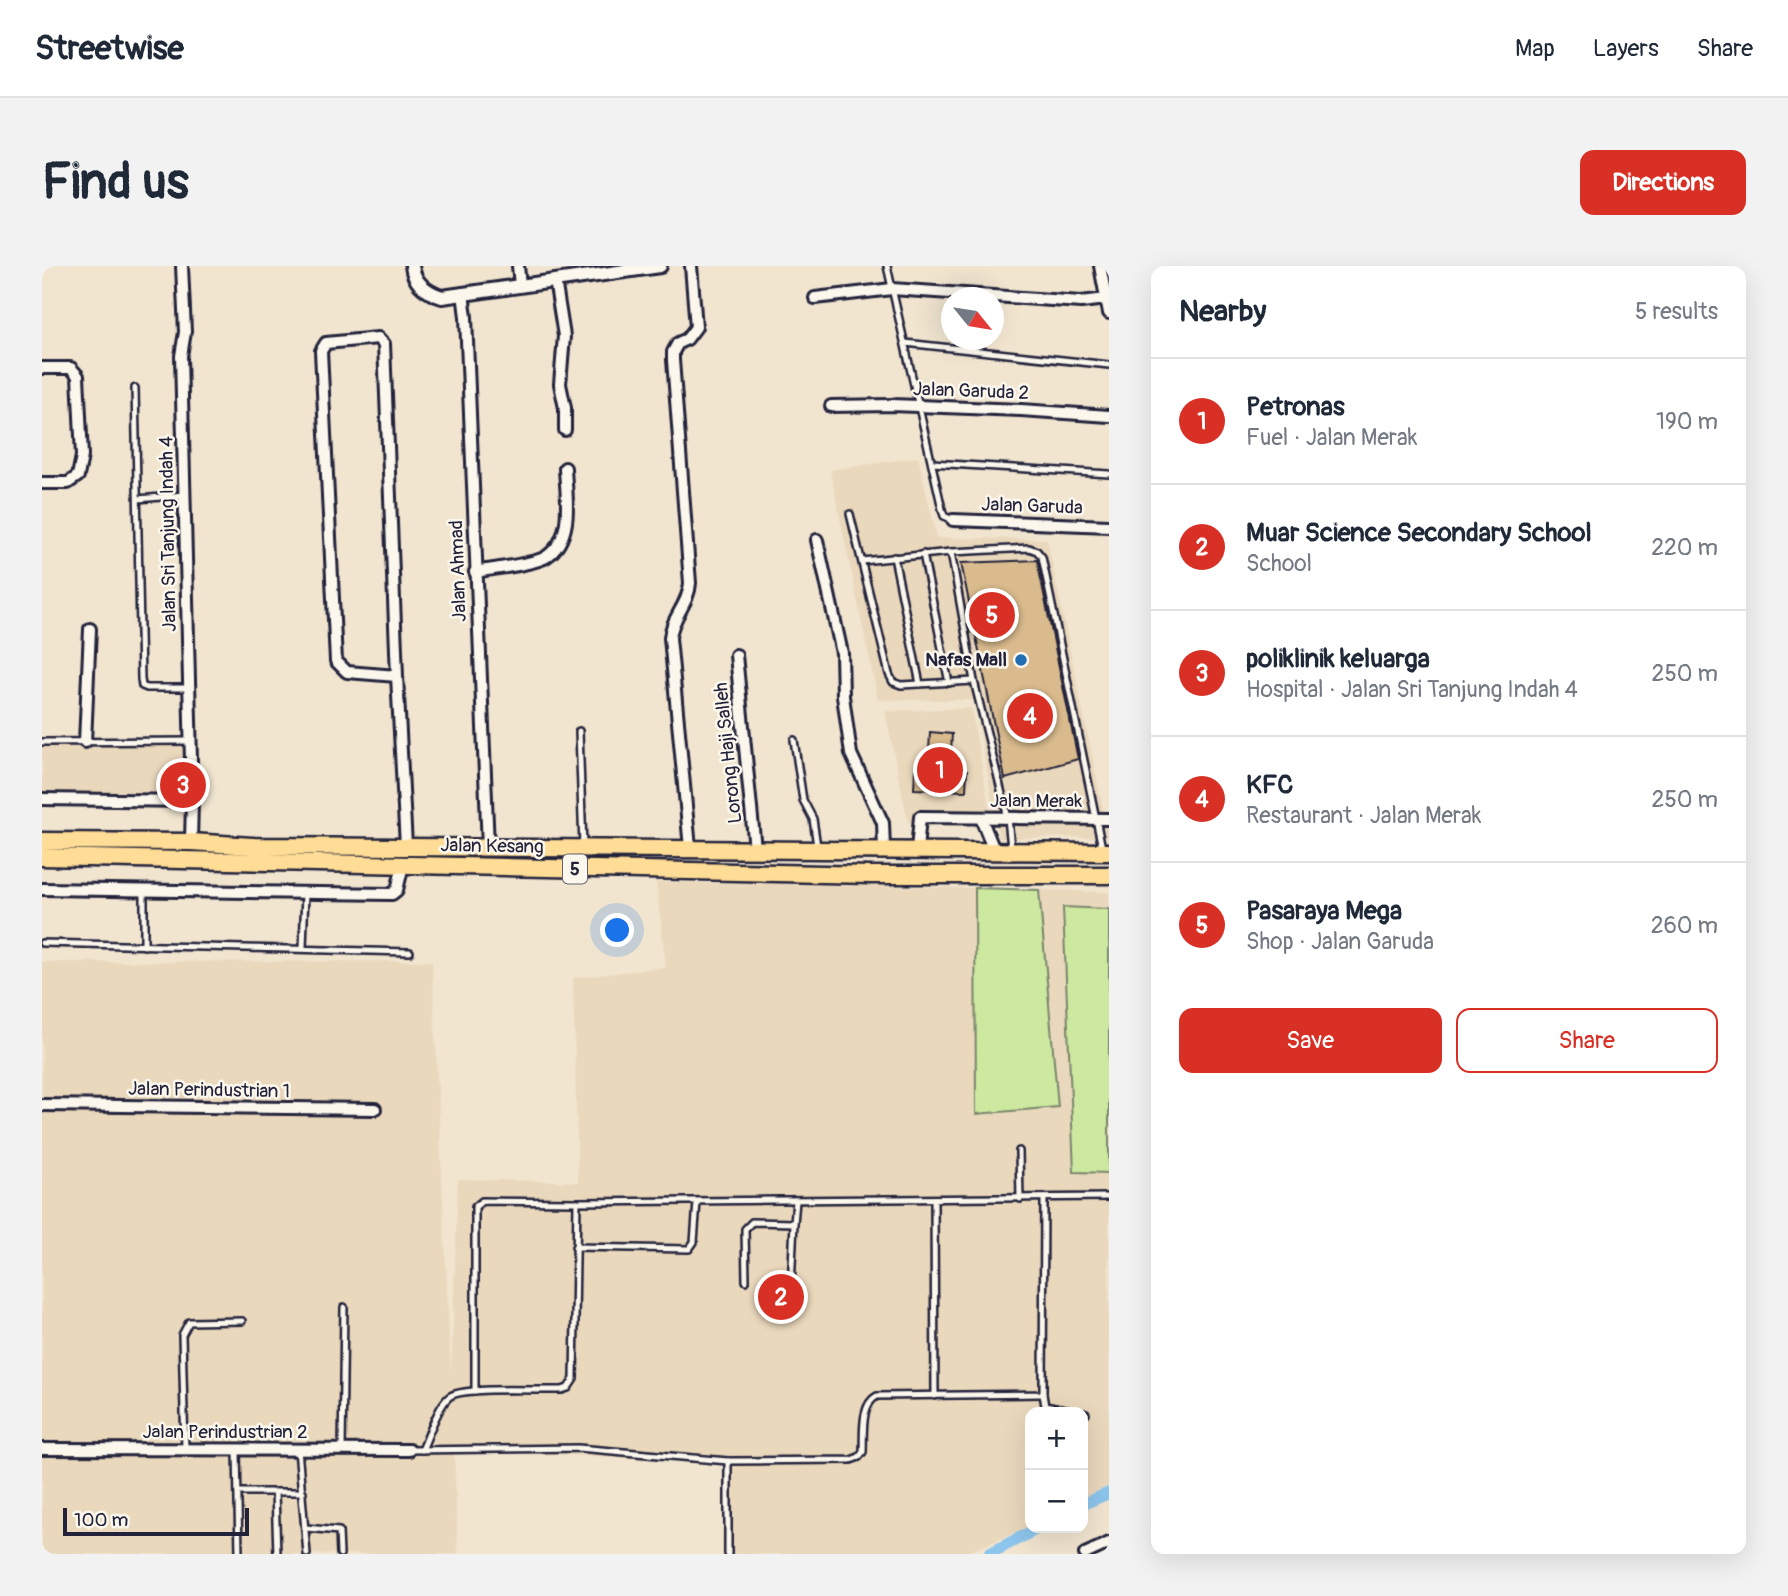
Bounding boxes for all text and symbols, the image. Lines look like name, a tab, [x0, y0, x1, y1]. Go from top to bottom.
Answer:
text: Streetwise	[35, 28, 184, 69]
text: Map	[1515, 34, 1555, 63]
text: Layers	[1593, 34, 1659, 63]
text: Share	[1697, 34, 1753, 63]
button: Directions	[1580, 150, 1746, 215]
text: Find us	[42, 152, 189, 213]
north arrow	[941, 287, 1004, 350]
text: Nearby	[1179, 293, 1266, 330]
text: 5 results	[1635, 297, 1718, 326]
street label: Jalan Garuda 2	[912, 377, 1030, 405]
text: Petronas	[1246, 391, 1345, 423]
text: 1	[1198, 407, 1207, 436]
text: 190 m	[1656, 407, 1718, 436]
text: Fuel · Jalan Merak	[1246, 423, 1417, 452]
street label: Jalan Sri Tanjung Indah 4	[154, 436, 182, 632]
street label: Jalan Garuda	[981, 492, 1083, 520]
text: Muar Science Secondary School	[1246, 517, 1592, 549]
street label: Jalan Ahmad	[444, 520, 472, 622]
text: 2	[1196, 533, 1208, 562]
text: 220 m	[1651, 533, 1718, 562]
text: School	[1246, 549, 1312, 578]
pin: 5	[969, 589, 1015, 641]
text: poliklinik keluarga	[1246, 643, 1430, 675]
place label: Nafas Mall	[925, 648, 1007, 672]
marker: Nafas Mall	[1013, 652, 1029, 668]
text: 3	[1196, 659, 1208, 688]
text: 250 m	[1652, 659, 1718, 688]
text: Hospital · Jalan Sri Tanjung Indah 4	[1246, 675, 1578, 704]
street label: Lorong Haji Salleh	[709, 681, 747, 825]
pin: 4	[1007, 690, 1053, 742]
pin: 1	[917, 744, 963, 796]
pin: 3	[160, 759, 206, 811]
text: KFC	[1246, 769, 1293, 801]
text: 4	[1195, 785, 1209, 814]
text: 250 m	[1652, 785, 1718, 814]
street label: Jalan Merak	[990, 789, 1082, 813]
text: Restaurant · Jalan Merak	[1246, 801, 1481, 830]
street label: Jalan Kesang	[440, 833, 544, 859]
road number: 5	[563, 854, 587, 884]
text: Pasaraya Mega	[1246, 895, 1402, 927]
text: 5	[1196, 911, 1208, 940]
text: 260 m	[1651, 911, 1718, 940]
your location	[600, 913, 634, 947]
text: Shop · Jalan Garuda	[1246, 927, 1434, 956]
button: Save	[1179, 1008, 1442, 1073]
button: Share	[1456, 1008, 1718, 1073]
street label: Jalan Perindustrian 1	[128, 1077, 290, 1103]
pin: 2	[758, 1271, 804, 1323]
map controls	[1025, 1407, 1088, 1533]
button: +	[1025, 1407, 1088, 1470]
street label: Jalan Perindustrian 2	[142, 1420, 308, 1444]
button: −	[1025, 1470, 1088, 1533]
scale bar	[63, 1505, 248, 1537]
text: 100 m	[74, 1508, 128, 1532]

